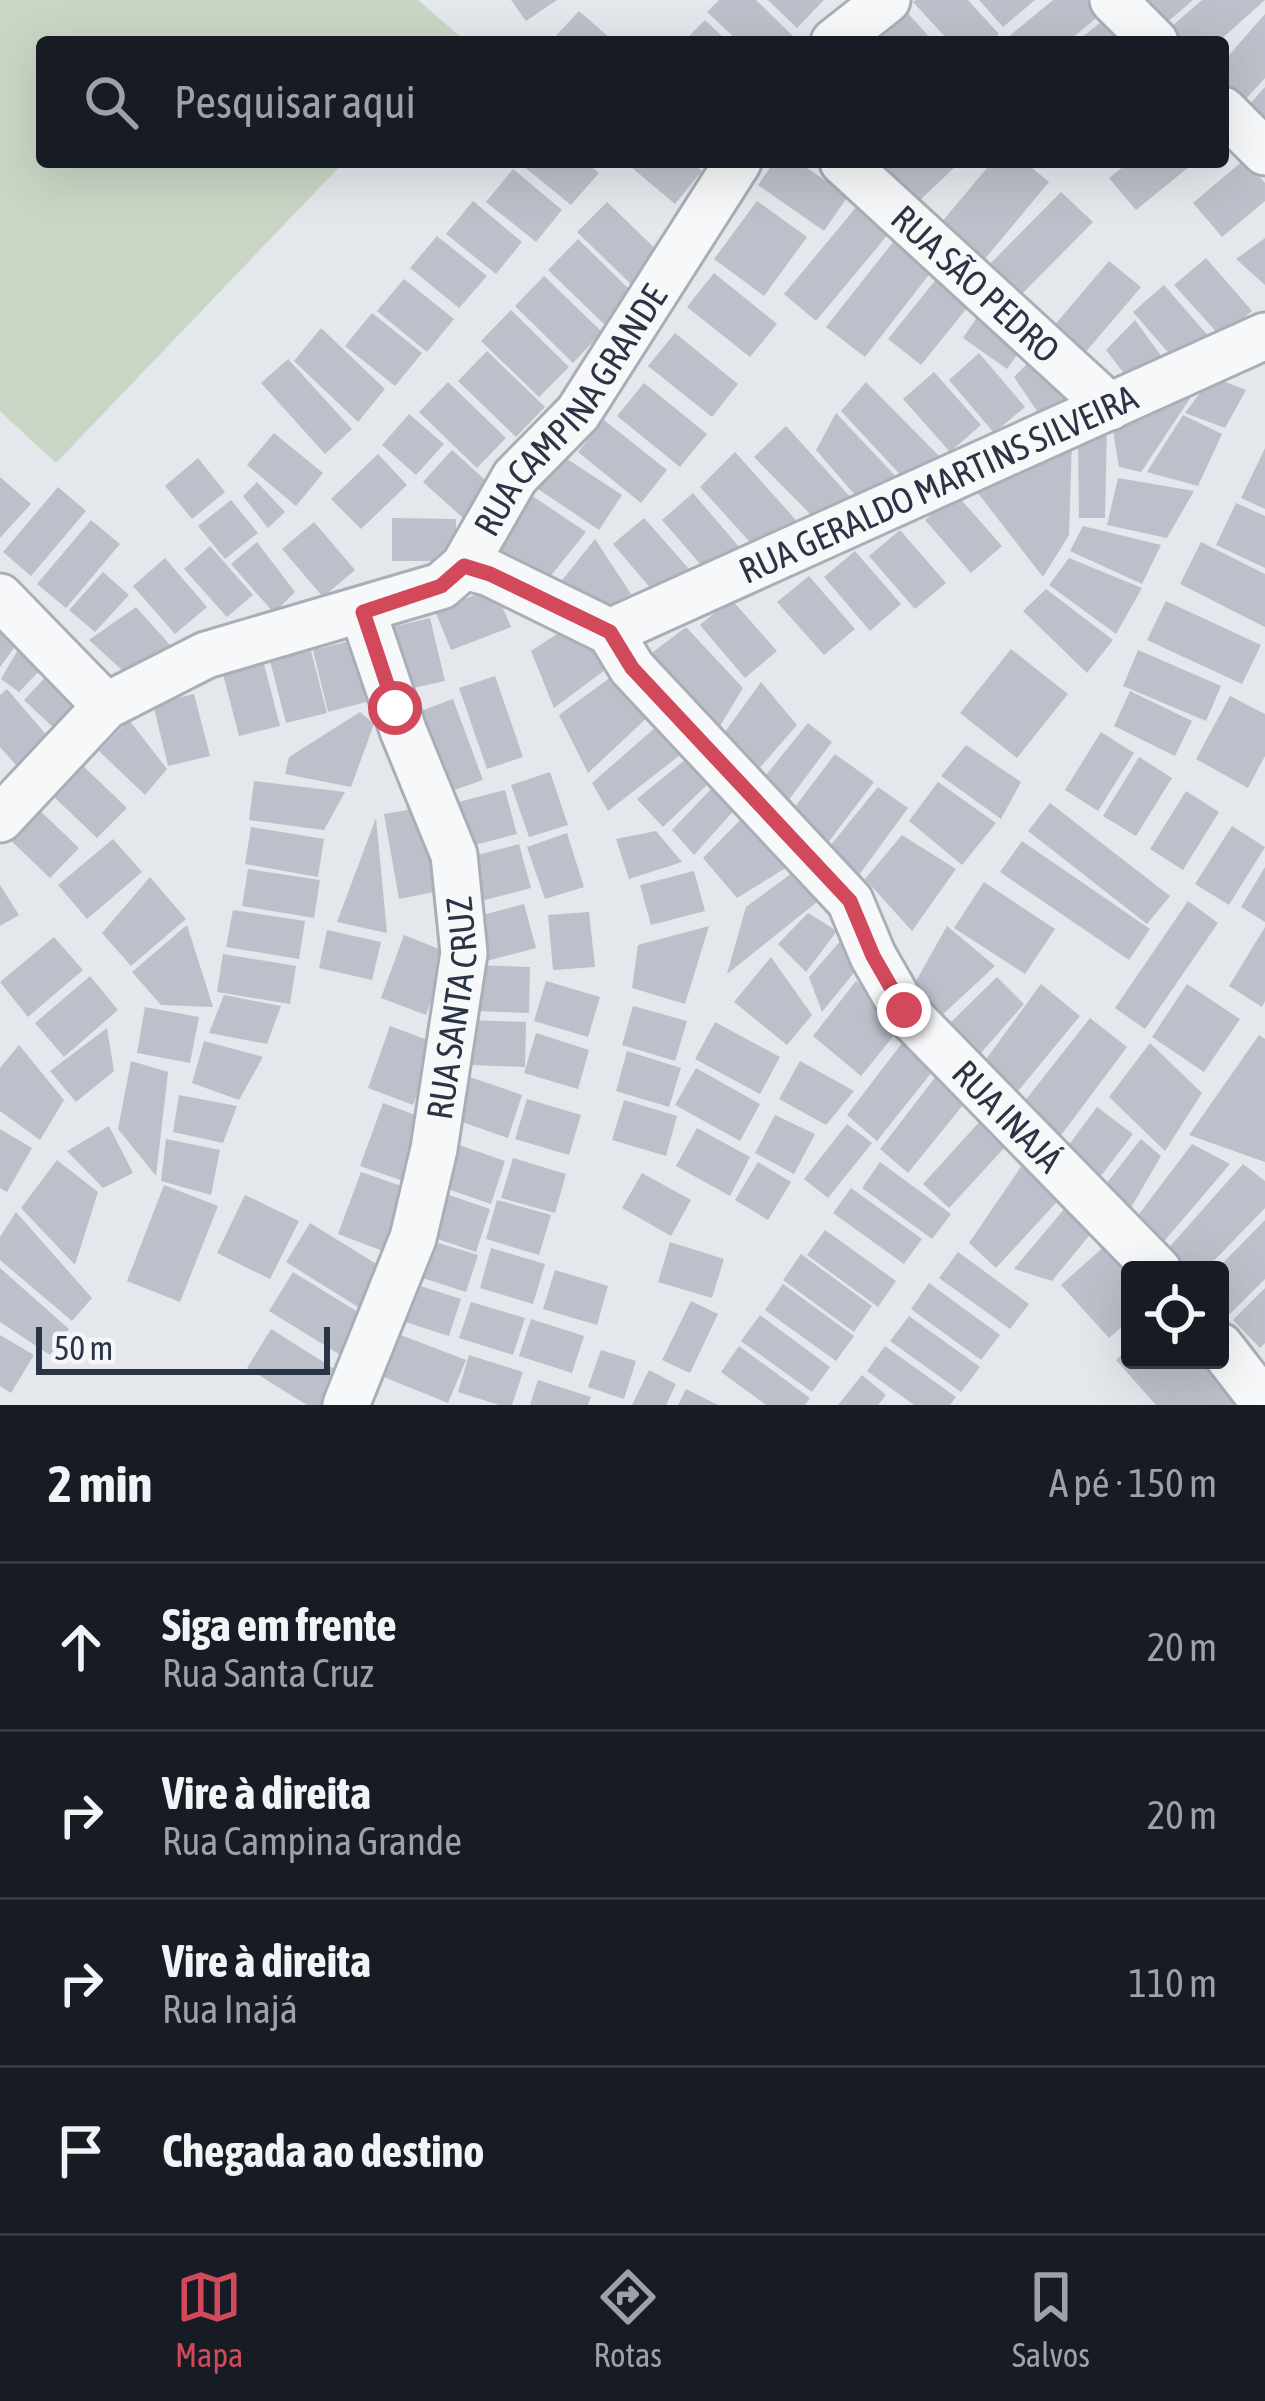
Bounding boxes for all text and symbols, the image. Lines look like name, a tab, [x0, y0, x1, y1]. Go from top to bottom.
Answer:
search box	[36, 36, 1229, 168]
icon: search	[78, 69, 144, 135]
text: Pesquisar aqui	[174, 76, 416, 128]
street label: RUA SÃO PEDRO	[883, 196, 1068, 371]
street label: RUA CAMPINA GRANDE	[465, 277, 675, 543]
street label: RUA GERALDO MARTINS SILVEIRA	[733, 375, 1144, 592]
route start	[368, 681, 422, 735]
street label: RUA SANTA CRUZ	[418, 895, 485, 1122]
route end	[877, 983, 931, 1037]
street label: RUA INAJÁ	[944, 1052, 1071, 1181]
map controls	[1121, 1261, 1229, 1369]
button: locate	[1121, 1261, 1229, 1369]
scale bar	[36, 1321, 330, 1374]
text: 50 m	[54, 1329, 113, 1367]
text: 2 min	[48, 1454, 152, 1513]
text: A pé · 150 m	[1049, 1461, 1217, 1505]
text: Siga em frente	[162, 1599, 397, 1651]
icon: ahead	[48, 1614, 114, 1680]
text: 20 m	[1147, 1625, 1217, 1669]
text: Rua Santa Cruz	[162, 1651, 374, 1695]
text: Vire à direita	[162, 1767, 371, 1819]
icon: right	[48, 1782, 114, 1848]
text: 20 m	[1147, 1793, 1217, 1837]
text: Rua Campina Grande	[162, 1819, 462, 1863]
text: Vire à direita	[162, 1935, 371, 1987]
icon: right	[48, 1950, 114, 2016]
text: 110 m	[1129, 1961, 1217, 2005]
text: Rua Inajá	[162, 1987, 298, 2031]
icon: arrive	[48, 2118, 114, 2184]
text: Chegada ao destino	[162, 2125, 484, 2177]
tab: Mapa	[175, 2264, 243, 2374]
tab: Rotas	[593, 2264, 662, 2374]
tab: Salvos	[1012, 2264, 1090, 2374]

